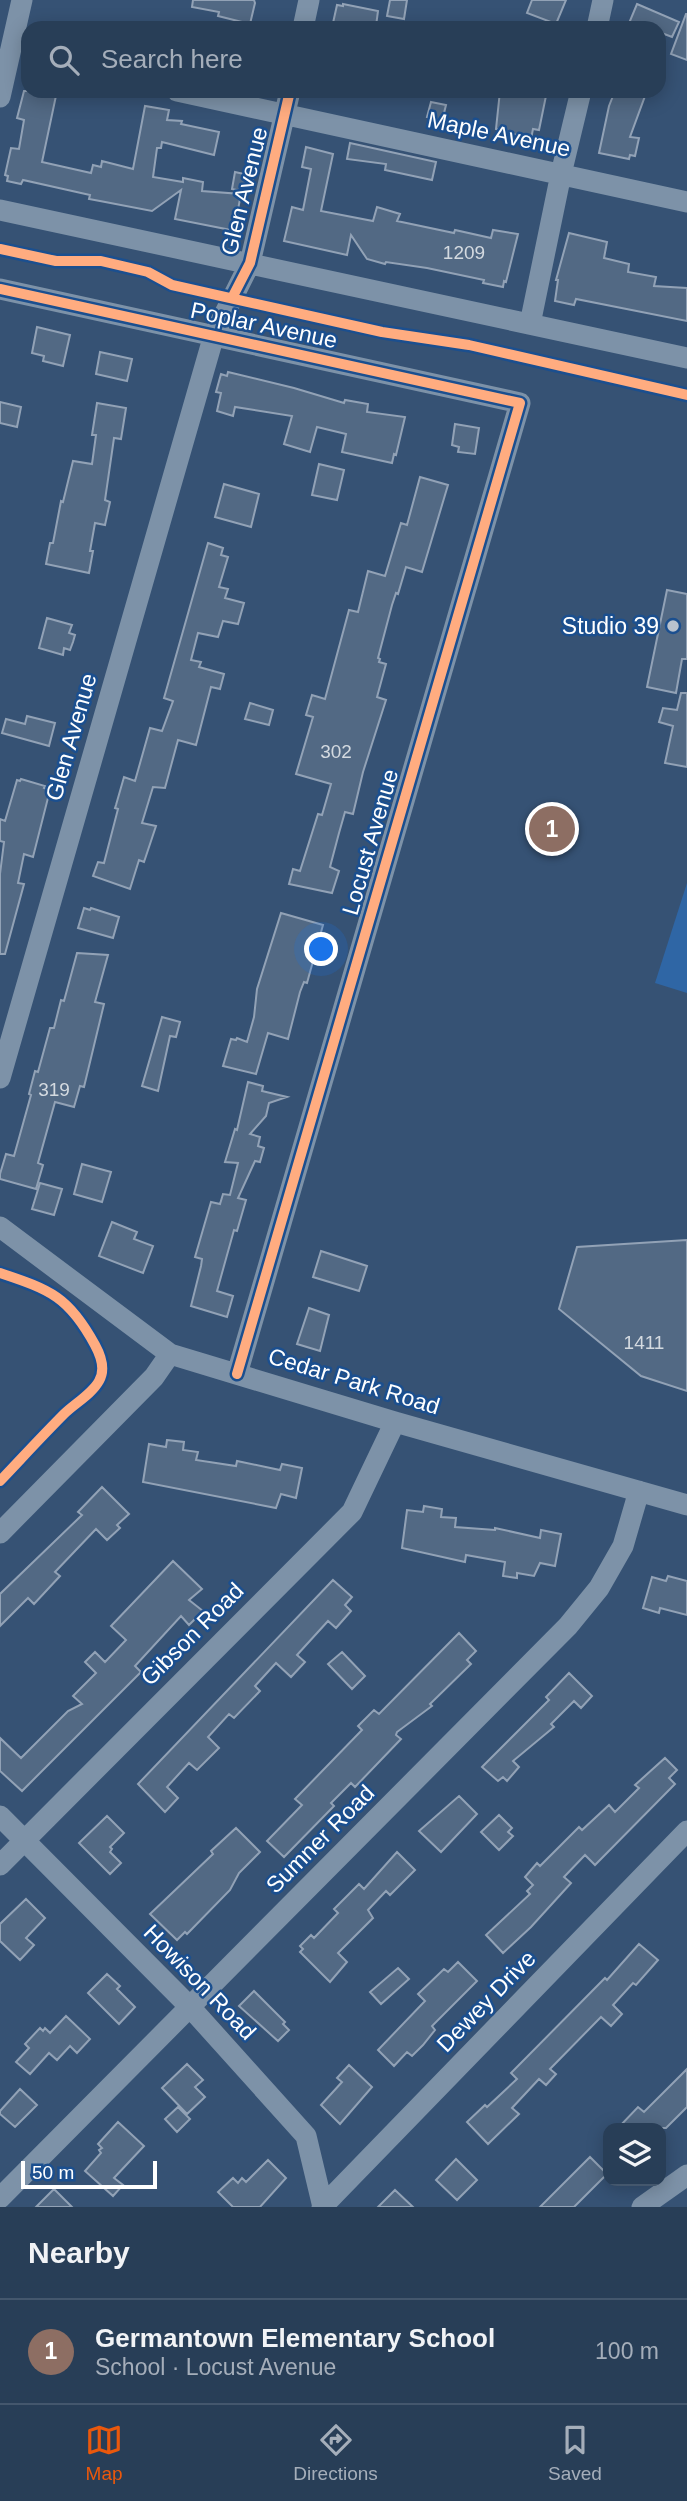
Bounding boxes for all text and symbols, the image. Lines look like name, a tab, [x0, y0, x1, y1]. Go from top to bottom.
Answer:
search box	[21, 21, 666, 98]
icon: search	[45, 41, 83, 79]
text: Search here	[101, 44, 243, 74]
street label: Maple Avenue	[425, 106, 573, 162]
street label: Glen Avenue	[216, 124, 272, 258]
house number: 1209	[443, 242, 485, 263]
street label: Poplar Avenue	[188, 297, 340, 353]
place label: Studio 39	[562, 613, 659, 639]
marker: Studio 39	[665, 618, 681, 634]
street label: Glen Avenue	[40, 670, 102, 804]
house number: 302	[320, 741, 352, 762]
street label: Locust Avenue	[337, 766, 403, 918]
pin: 1	[529, 803, 575, 855]
your location	[304, 932, 338, 966]
house number: 319	[38, 1079, 70, 1100]
house number: 1411	[624, 1332, 664, 1353]
street label: Cedar Park Road	[265, 1343, 443, 1419]
street label: Gibson Road	[135, 1577, 249, 1691]
street label: Sumner Road	[261, 1780, 379, 1898]
street label: Howison Road	[139, 1919, 261, 2045]
street label: Dewey Drive	[431, 1945, 541, 2057]
map controls	[603, 2123, 666, 2186]
button: layers	[603, 2123, 666, 2186]
scale bar	[21, 2158, 158, 2190]
text: 50 m	[32, 2162, 74, 2183]
text: Nearby	[28, 2236, 130, 2269]
text: Germantown Elementary School	[95, 2323, 495, 2353]
text: 1	[45, 2338, 57, 2364]
text: 100 m	[595, 2338, 659, 2364]
text: School · Locust Avenue	[95, 2354, 336, 2380]
tab: Map	[85, 2421, 123, 2485]
tab: Directions	[293, 2421, 378, 2485]
tab: Saved	[548, 2421, 602, 2485]

